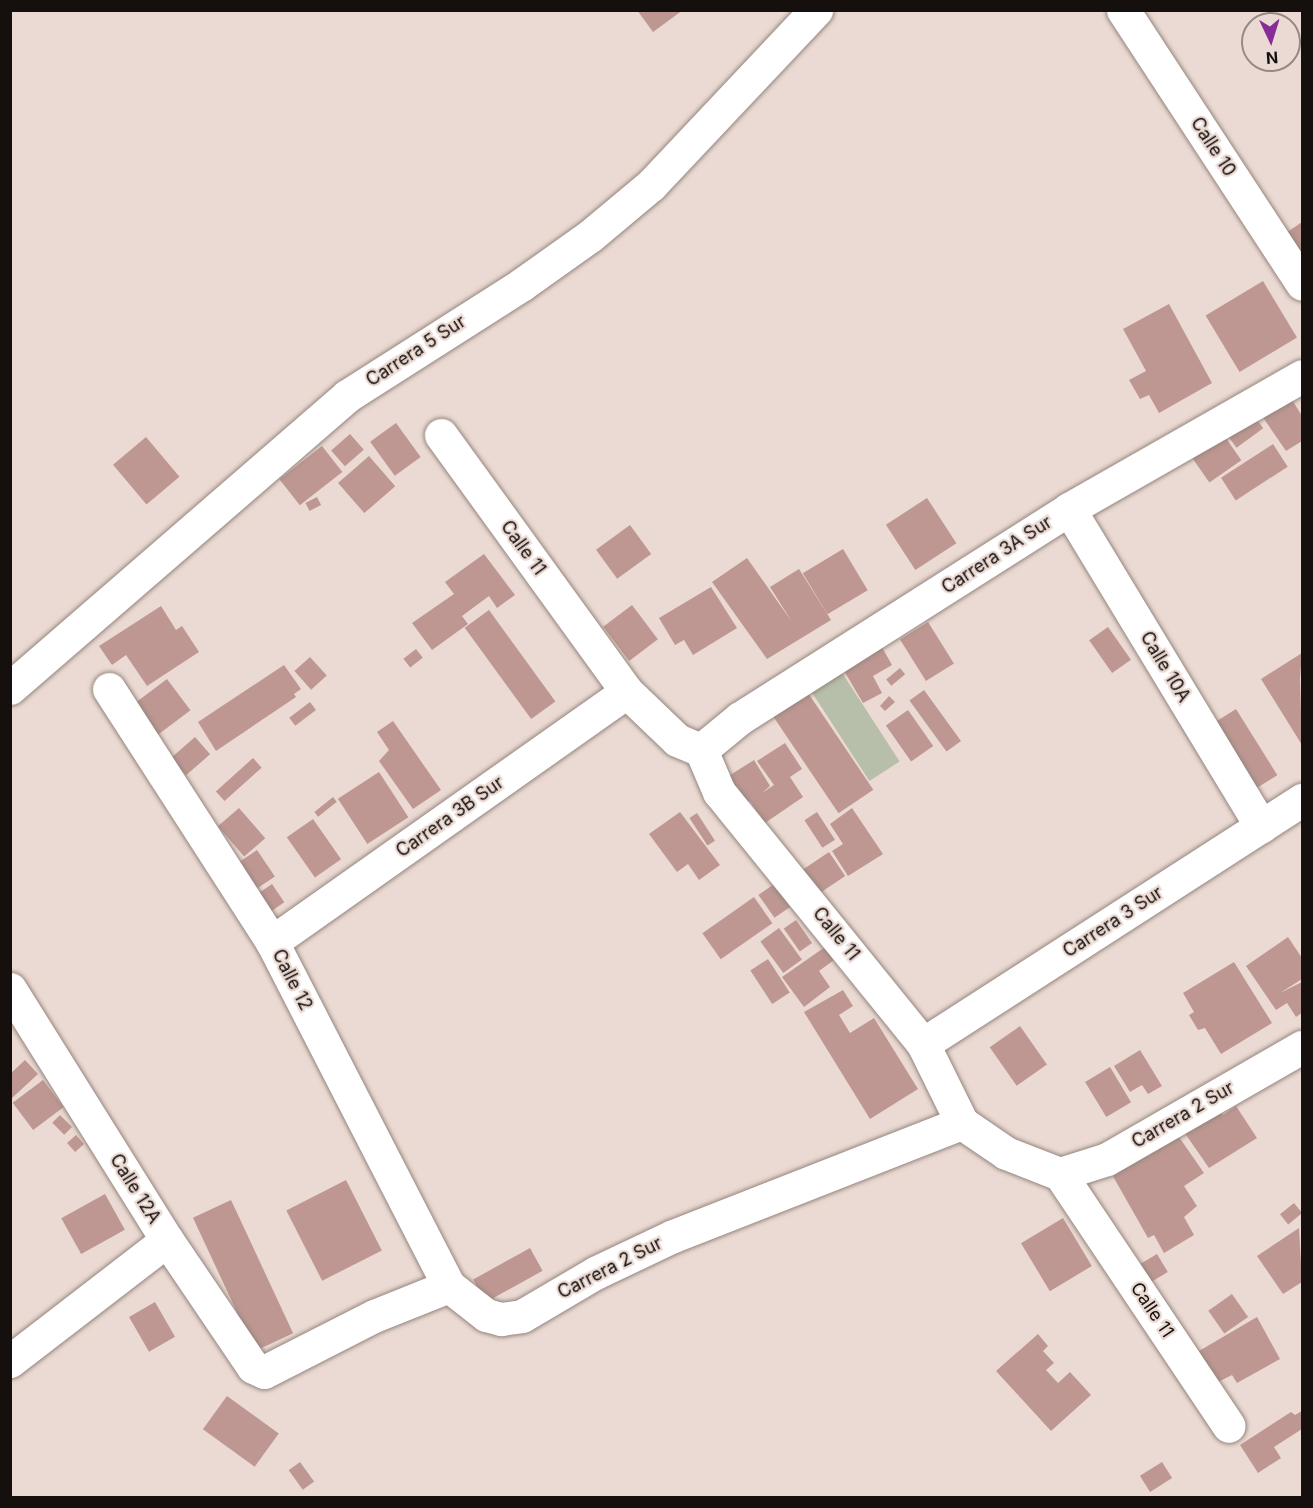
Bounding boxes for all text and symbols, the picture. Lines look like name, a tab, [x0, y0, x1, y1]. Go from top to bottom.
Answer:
north arrow	[1241, 12, 1301, 72]
text: N	[1265, 48, 1279, 68]
street label: Calle 10	[1186, 113, 1240, 181]
street label: Carrera 5 Sur	[362, 311, 470, 391]
street label: Carrera 3A Sur	[938, 511, 1056, 599]
street label: Calle 11	[496, 517, 550, 579]
street label: Calle 10A	[1135, 628, 1195, 706]
street label: Carrera 3B Sur	[392, 772, 508, 862]
street label: Carrera 3 Sur	[1059, 882, 1167, 962]
street label: Calle 11	[808, 903, 864, 965]
street label: Calle 12	[267, 946, 317, 1014]
street label: Carrera 2 Sur	[1128, 1077, 1238, 1153]
street label: Calle 12A	[105, 1150, 165, 1228]
street label: Carrera 2 Sur	[554, 1232, 666, 1304]
street label: Calle 11	[1126, 1278, 1178, 1342]

